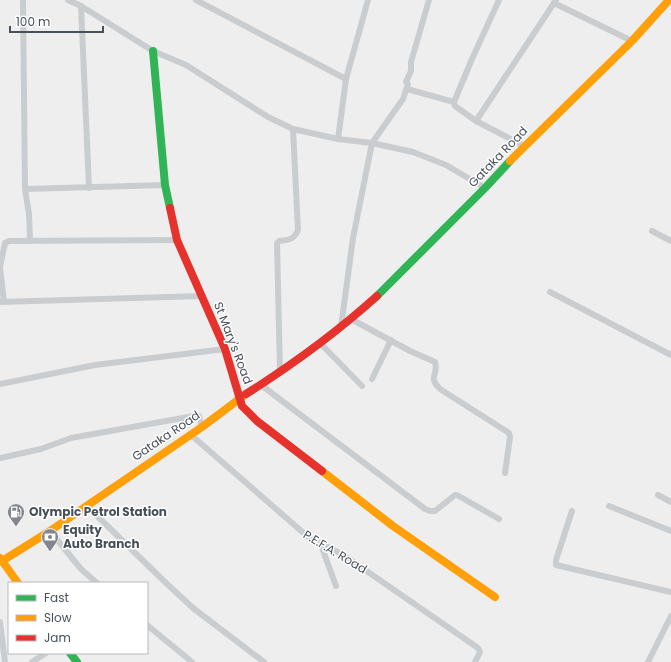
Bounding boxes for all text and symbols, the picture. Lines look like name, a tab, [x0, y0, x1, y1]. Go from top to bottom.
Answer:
scale bar	[10, 8, 103, 34]
text: 100 m	[16, 13, 50, 30]
street label: Gataka Road	[464, 122, 531, 191]
street label: St Mary's Road	[210, 299, 257, 386]
street label: Gataka Road	[128, 407, 203, 465]
fuel station icon: Olympic Petrol Station	[6, 502, 26, 527]
place label: Olympic Petrol Station	[29, 503, 167, 520]
place label: Equity Auto Branch	[63, 521, 140, 552]
street label: P.E.F.A. Road	[300, 526, 370, 577]
bank icon: Equity Auto Branch	[40, 527, 60, 552]
legend	[8, 582, 148, 654]
text: Fast	[44, 589, 69, 606]
text: Slow	[44, 609, 72, 626]
text: Jam	[44, 629, 71, 646]

